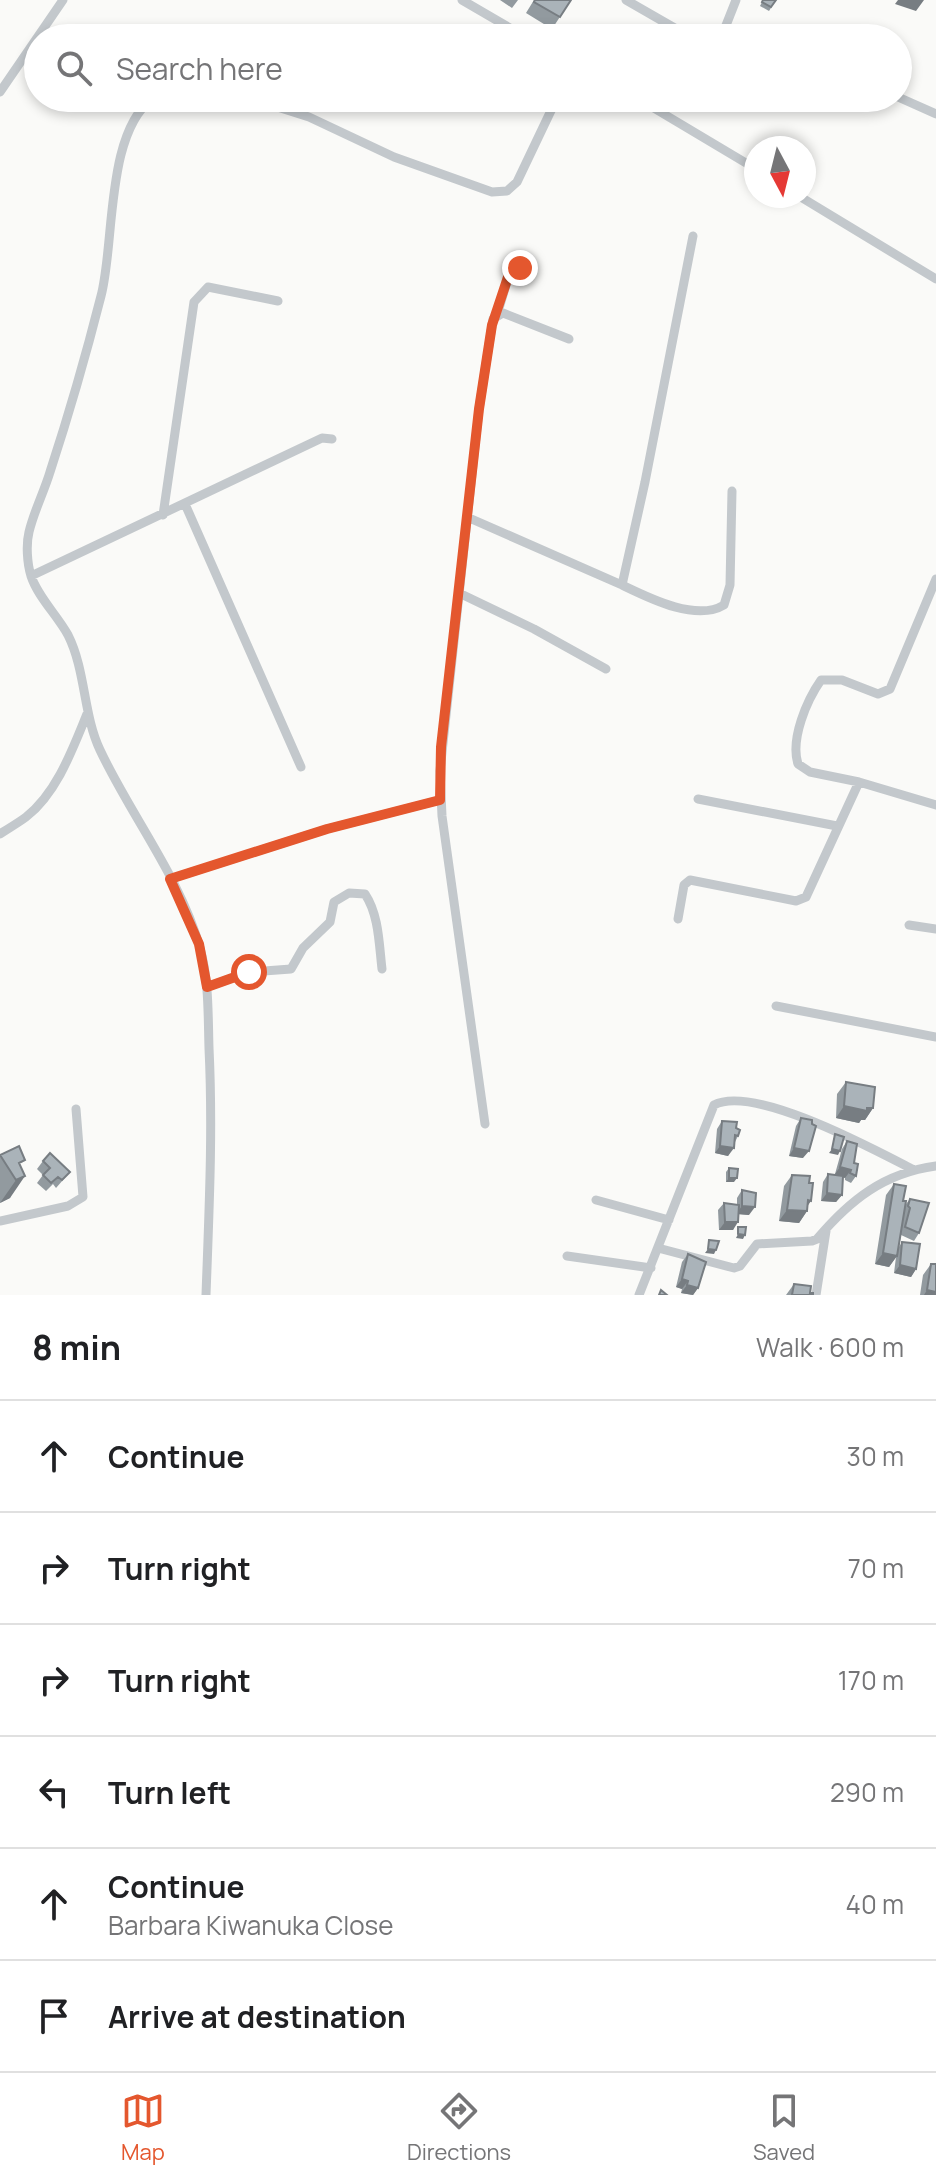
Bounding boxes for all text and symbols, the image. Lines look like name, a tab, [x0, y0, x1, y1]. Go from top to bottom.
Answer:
search box	[24, 24, 912, 112]
icon: search	[52, 46, 96, 90]
text: Search here	[116, 48, 283, 89]
north arrow	[744, 136, 816, 208]
route end	[502, 250, 538, 286]
route start	[231, 954, 267, 990]
text: 8 min	[32, 1324, 121, 1370]
text: Walk · 600 m	[756, 1329, 904, 1365]
icon: ahead	[32, 1434, 76, 1478]
text: Continue	[108, 1436, 244, 1477]
text: 30 m	[847, 1438, 904, 1474]
icon: right	[32, 1546, 76, 1590]
text: Turn right	[108, 1548, 251, 1589]
text: 70 m	[848, 1550, 904, 1586]
icon: right	[32, 1658, 76, 1702]
text: Turn right	[108, 1660, 251, 1701]
text: 170 m	[838, 1662, 904, 1698]
icon: left	[32, 1770, 76, 1814]
text: Turn left	[108, 1772, 231, 1813]
text: 290 m	[830, 1774, 904, 1810]
text: Continue	[108, 1866, 244, 1907]
icon: ahead	[32, 1882, 76, 1926]
text: 40 m	[846, 1886, 904, 1922]
text: Barbara Kiwanuka Close	[108, 1907, 393, 1943]
icon: arrive	[32, 1994, 76, 2038]
text: Arrive at destination	[108, 1996, 406, 2037]
tab: Map	[121, 2089, 165, 2167]
tab: Directions	[407, 2089, 511, 2167]
tab: Saved	[753, 2089, 815, 2167]

